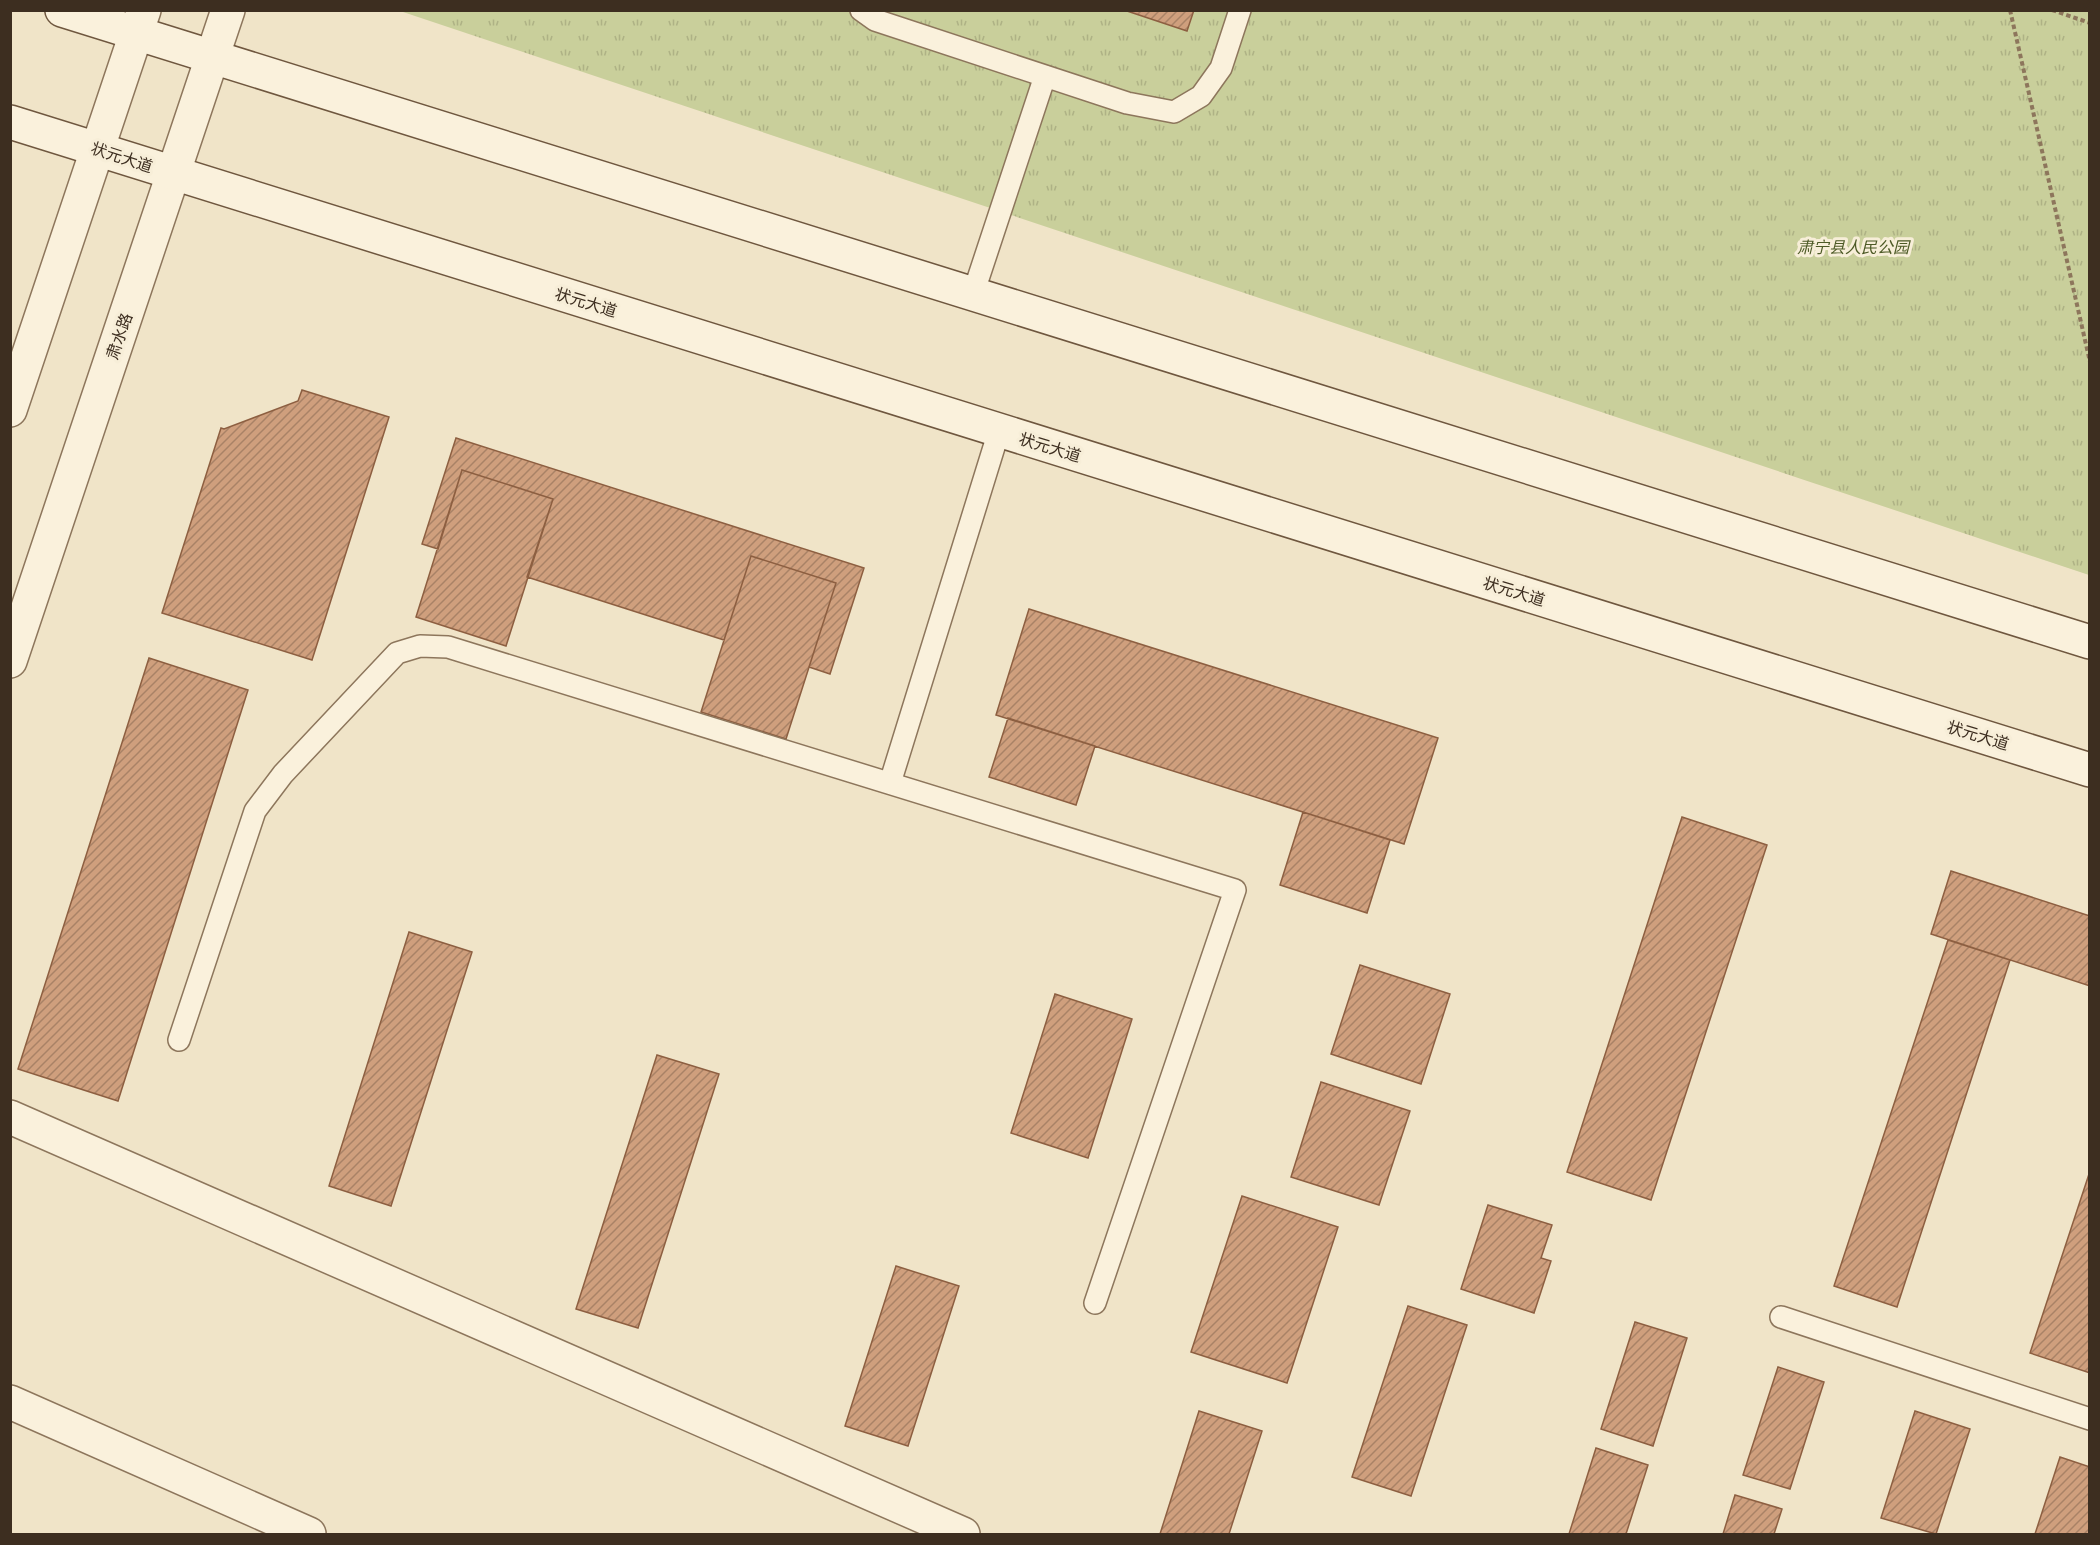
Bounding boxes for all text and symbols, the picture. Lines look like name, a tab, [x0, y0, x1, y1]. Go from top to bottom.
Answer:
street label: 状元大道	[88, 138, 156, 176]
park label: 肃宁县人民公园	[1797, 237, 1911, 257]
street label: 状元大道	[552, 283, 620, 321]
street label: 肃水路	[102, 310, 136, 362]
street label: 状元大道	[1016, 428, 1084, 466]
street label: 状元大道	[1480, 572, 1548, 610]
street label: 状元大道	[1944, 716, 2012, 754]

